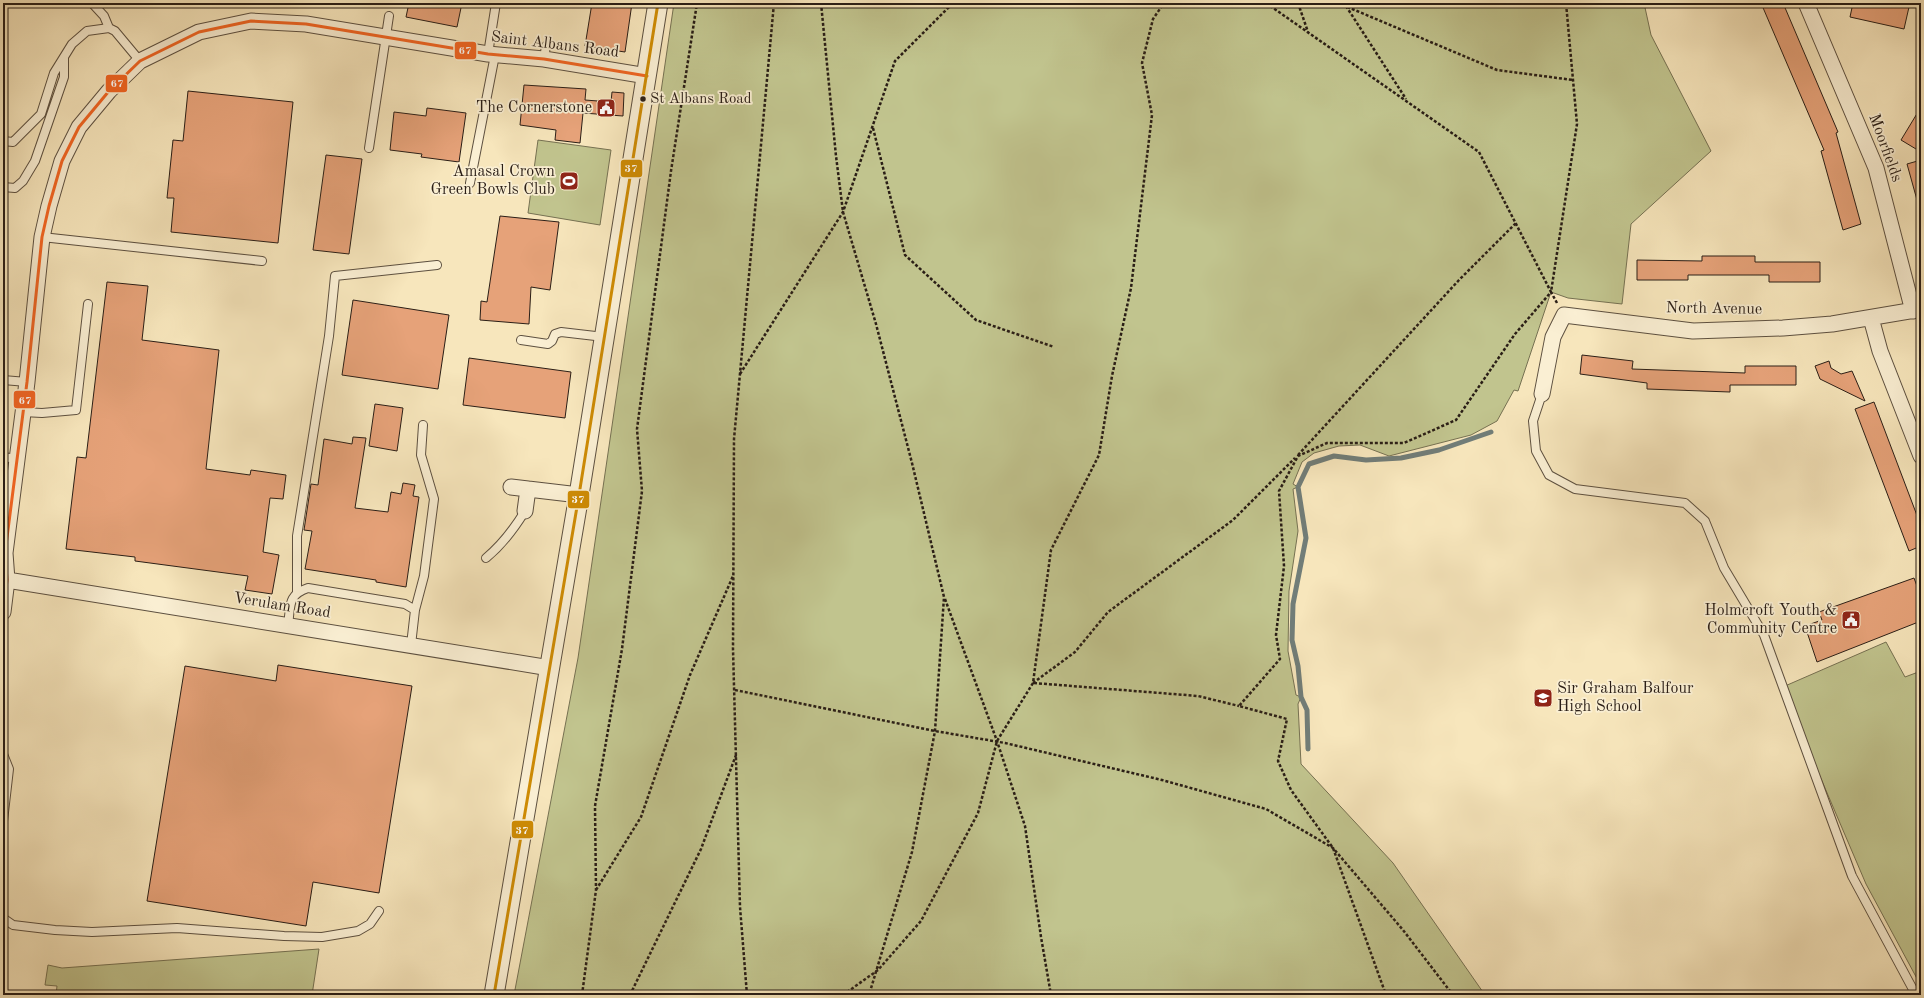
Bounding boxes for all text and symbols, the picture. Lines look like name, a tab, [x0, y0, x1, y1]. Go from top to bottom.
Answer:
street label: Saint Albans Road	[490, 29, 620, 61]
line badge: 67	[454, 41, 477, 60]
text: 67	[459, 46, 471, 57]
line badge: 67	[105, 74, 128, 93]
text: 67	[111, 79, 123, 90]
place label: St Albans Road	[650, 92, 752, 107]
marker: St Albans Road	[638, 94, 648, 104]
public building icon: The Cornerstone	[595, 97, 617, 119]
place label: The Cornerstone	[476, 100, 592, 116]
street label: Moorfields	[1865, 112, 1905, 184]
line badge: 37	[620, 159, 643, 178]
place label: Amasal Crown Green Bowls Club	[430, 164, 555, 198]
text: 37	[625, 164, 637, 175]
sports icon: Amasal Crown Green Bowls Club	[558, 170, 580, 192]
street label: North Avenue	[1666, 300, 1762, 318]
line badge: 67	[13, 390, 36, 409]
text: 67	[19, 396, 31, 407]
line badge: 37	[567, 490, 590, 509]
text: 37	[572, 495, 584, 506]
street label: Verulam Road	[232, 590, 332, 622]
place label: Holmcroft Youth & Community Centre	[1704, 603, 1837, 637]
public building icon: Holmcroft Youth & Community Centre	[1840, 609, 1862, 631]
place label: Sir Graham Balfour High School	[1557, 681, 1694, 715]
school or university icon: Sir Graham Balfour High School	[1532, 687, 1554, 709]
line badge: 37	[511, 820, 534, 839]
text: 37	[516, 826, 528, 837]

